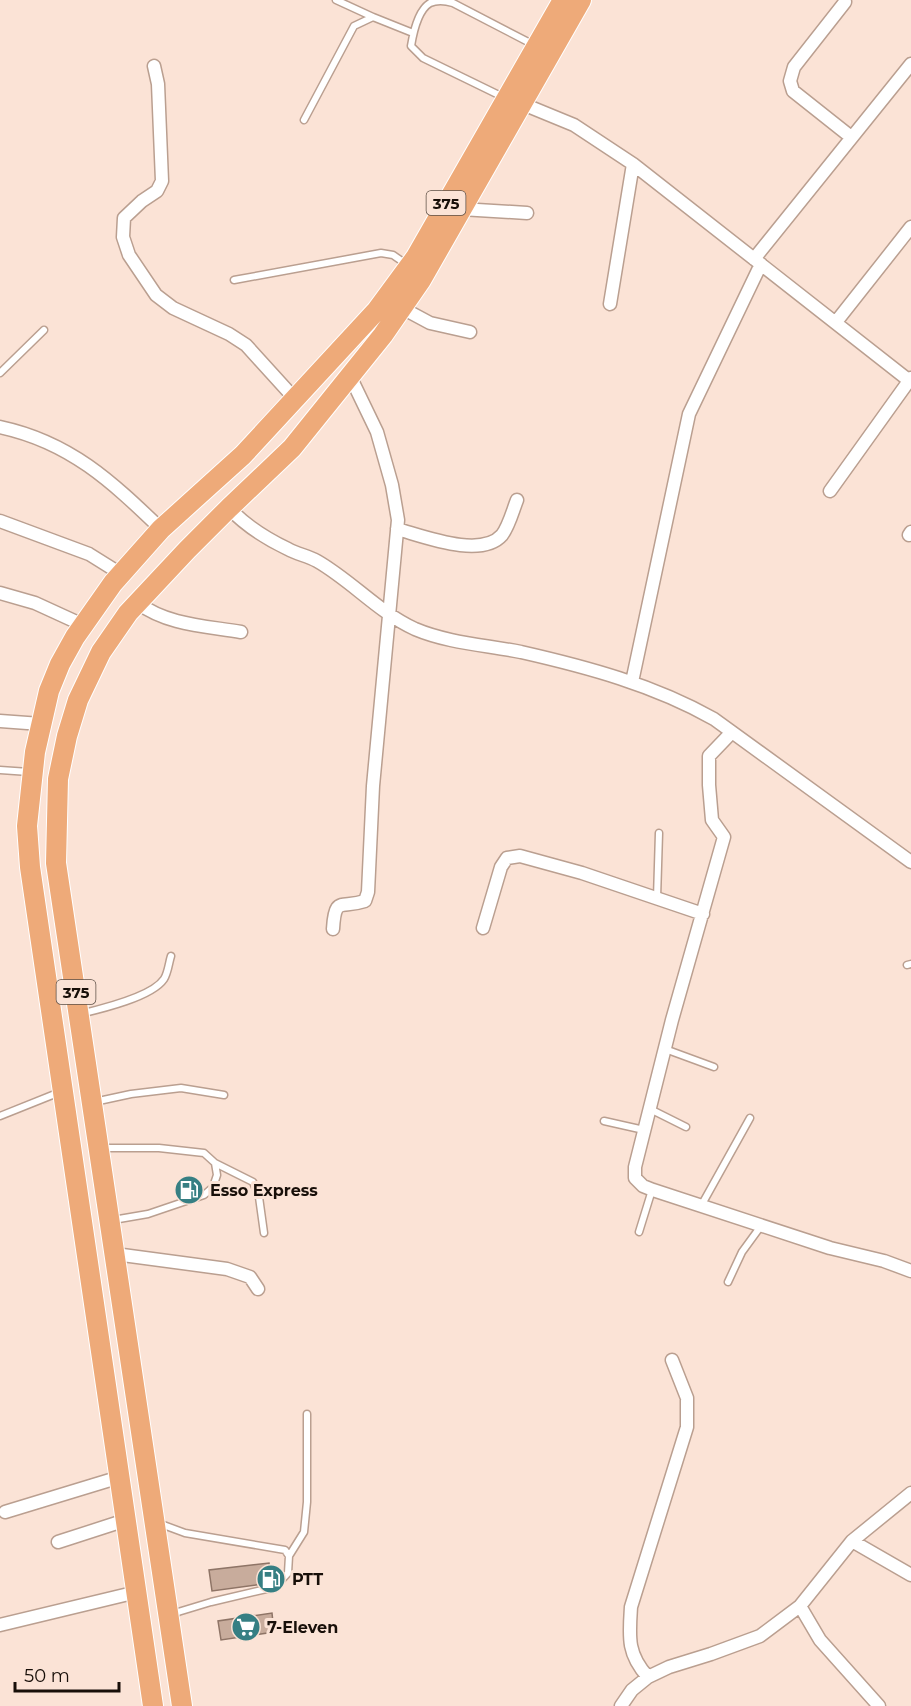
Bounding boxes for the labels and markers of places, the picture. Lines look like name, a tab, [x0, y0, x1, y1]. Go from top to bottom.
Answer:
fuel station icon: Esso Express	[173, 1174, 205, 1206]
place label: Esso Express	[210, 1181, 318, 1200]
fuel station icon: PTT	[255, 1563, 287, 1595]
place label: PTT	[292, 1570, 323, 1589]
supermarket icon: 7-Eleven	[230, 1611, 262, 1643]
place label: 7-Eleven	[267, 1618, 338, 1637]

